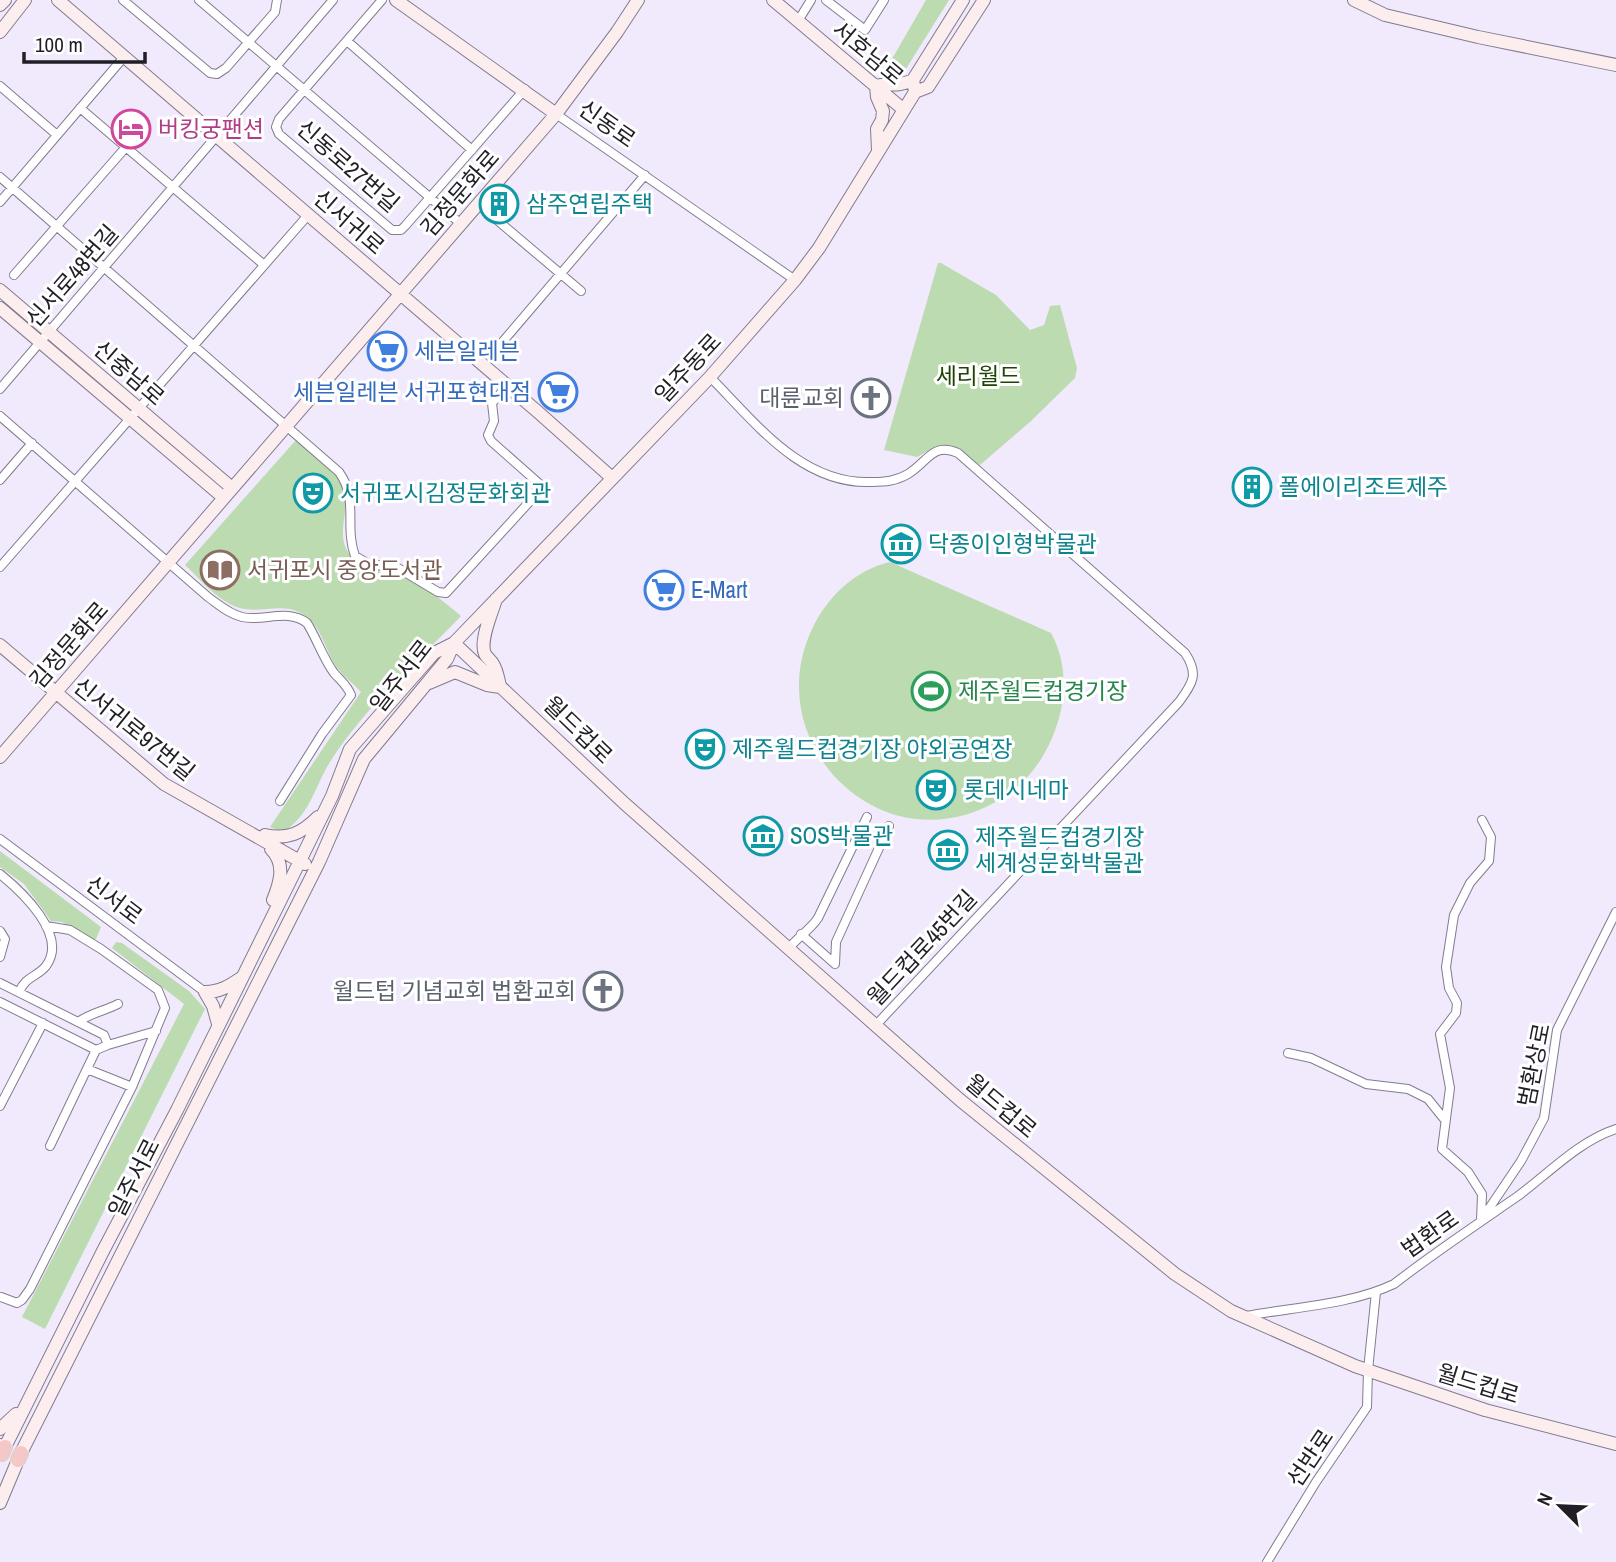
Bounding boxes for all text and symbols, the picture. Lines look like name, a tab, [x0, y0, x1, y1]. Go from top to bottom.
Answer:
street label: 서호남로	[826, 14, 911, 92]
scale bar	[24, 21, 145, 65]
text: 100 m	[35, 30, 83, 59]
street label: 신동로	[572, 93, 642, 154]
hotel icon: 버킹궁팬션	[110, 108, 152, 150]
street label: 신동로27번길	[290, 112, 406, 219]
place label: 버킹궁팬션	[158, 113, 264, 144]
street label: 김정문화로	[413, 143, 506, 243]
street label: 신서귀로	[307, 182, 391, 261]
building icon: 삼주연립주택	[478, 183, 520, 225]
place label: 삼주연립주택	[526, 188, 653, 219]
street label: 신서로48번길	[18, 218, 125, 334]
street label: 일주동로	[647, 326, 728, 409]
supermarket icon: 세븐일레븐	[366, 330, 408, 372]
street label: 신중남로	[87, 333, 171, 412]
place label: 세븐일레븐	[414, 335, 520, 366]
park label: 세리월드	[936, 360, 1020, 391]
supermarket icon: 세븐일레븐 서귀포현대점	[537, 371, 579, 413]
place label: 세븐일레븐 서귀포현대점	[293, 376, 531, 407]
church icon: 대륜교회	[850, 377, 892, 419]
place label: 대륜교회	[759, 382, 844, 413]
building icon: 폴에이리조트제주	[1231, 466, 1273, 508]
place label: 폴에이리조트제주	[1279, 471, 1448, 502]
theatre icon: 서귀포시김정문화회관	[292, 472, 334, 514]
place label: 서귀포시김정문화회관	[340, 477, 552, 508]
museum icon: 닥종이인형박물관	[880, 523, 922, 565]
place label: 닥종이인형박물관	[928, 528, 1097, 559]
library icon: 서귀포시 중앙도서관	[199, 549, 241, 591]
place label: 서귀포시 중앙도서관	[247, 554, 443, 585]
supermarket icon: E-Mart	[643, 569, 685, 611]
place label: E-Mart	[691, 574, 748, 605]
street label: 김정문화로	[22, 595, 115, 695]
street label: 일주서로	[362, 633, 439, 719]
street label: 신서귀로97번길	[67, 670, 202, 787]
sports icon: 제주월드컵경기장	[910, 670, 952, 712]
place label: 제주월드컵경기장	[958, 675, 1127, 706]
street label: 월드컵로	[537, 689, 620, 770]
theatre icon: 제주월드컵경기장 야외공연장	[684, 728, 726, 770]
place label: 제주월드컵경기장 야외공연장	[732, 733, 1012, 764]
theatre icon: 롯데시네마	[915, 769, 957, 811]
place label: 롯데시네마	[963, 774, 1069, 805]
museum icon: SOS박물관	[742, 815, 784, 857]
place label: SOS박물관	[790, 820, 893, 851]
place label: 제주월드컵경기장 세계성문화박물관	[975, 821, 1144, 878]
museum icon: 제주월드컵경기장 세계성문화박물관	[927, 829, 969, 871]
street label: 신서로	[80, 868, 149, 931]
street label: 월드컵로45번길	[860, 883, 983, 1012]
church icon: 월드텁 기념교회 법환교회	[582, 970, 624, 1012]
place label: 월드텁 기념교회 법환교회	[333, 975, 576, 1006]
street label: 범환상로	[1510, 1020, 1557, 1109]
street label: 월드컵로	[959, 1067, 1044, 1145]
street label: 일주서로	[101, 1133, 167, 1223]
street label: 법환로	[1395, 1203, 1465, 1264]
street label: 월드컵로	[1433, 1356, 1523, 1411]
street label: 선반로	[1279, 1423, 1340, 1493]
north arrow	[1525, 1471, 1595, 1541]
text: N	[1530, 1489, 1559, 1510]

